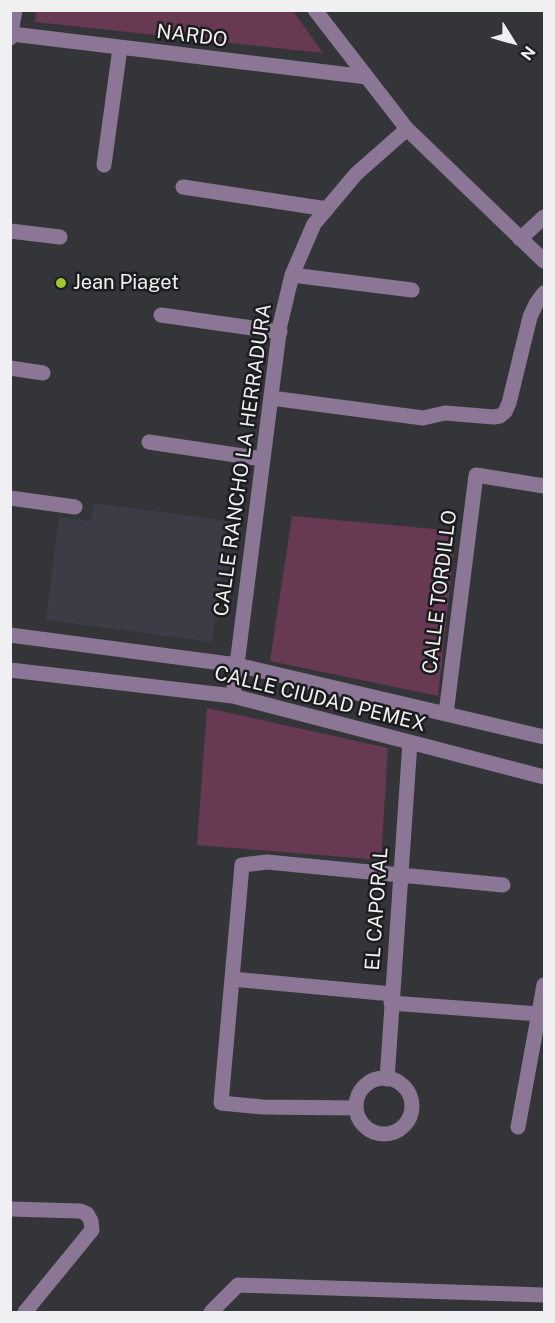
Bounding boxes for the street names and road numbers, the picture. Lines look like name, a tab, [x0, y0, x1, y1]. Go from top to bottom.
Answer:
street label: NARDO	[155, 20, 229, 52]
street label: CALLE RANCHO LA HERRADURA	[209, 302, 277, 618]
street label: CALLE TORDILLO	[418, 509, 462, 675]
street label: CALLE CIUDAD PEMEX	[212, 661, 428, 737]
street label: EL CAPORAL	[361, 847, 393, 971]

